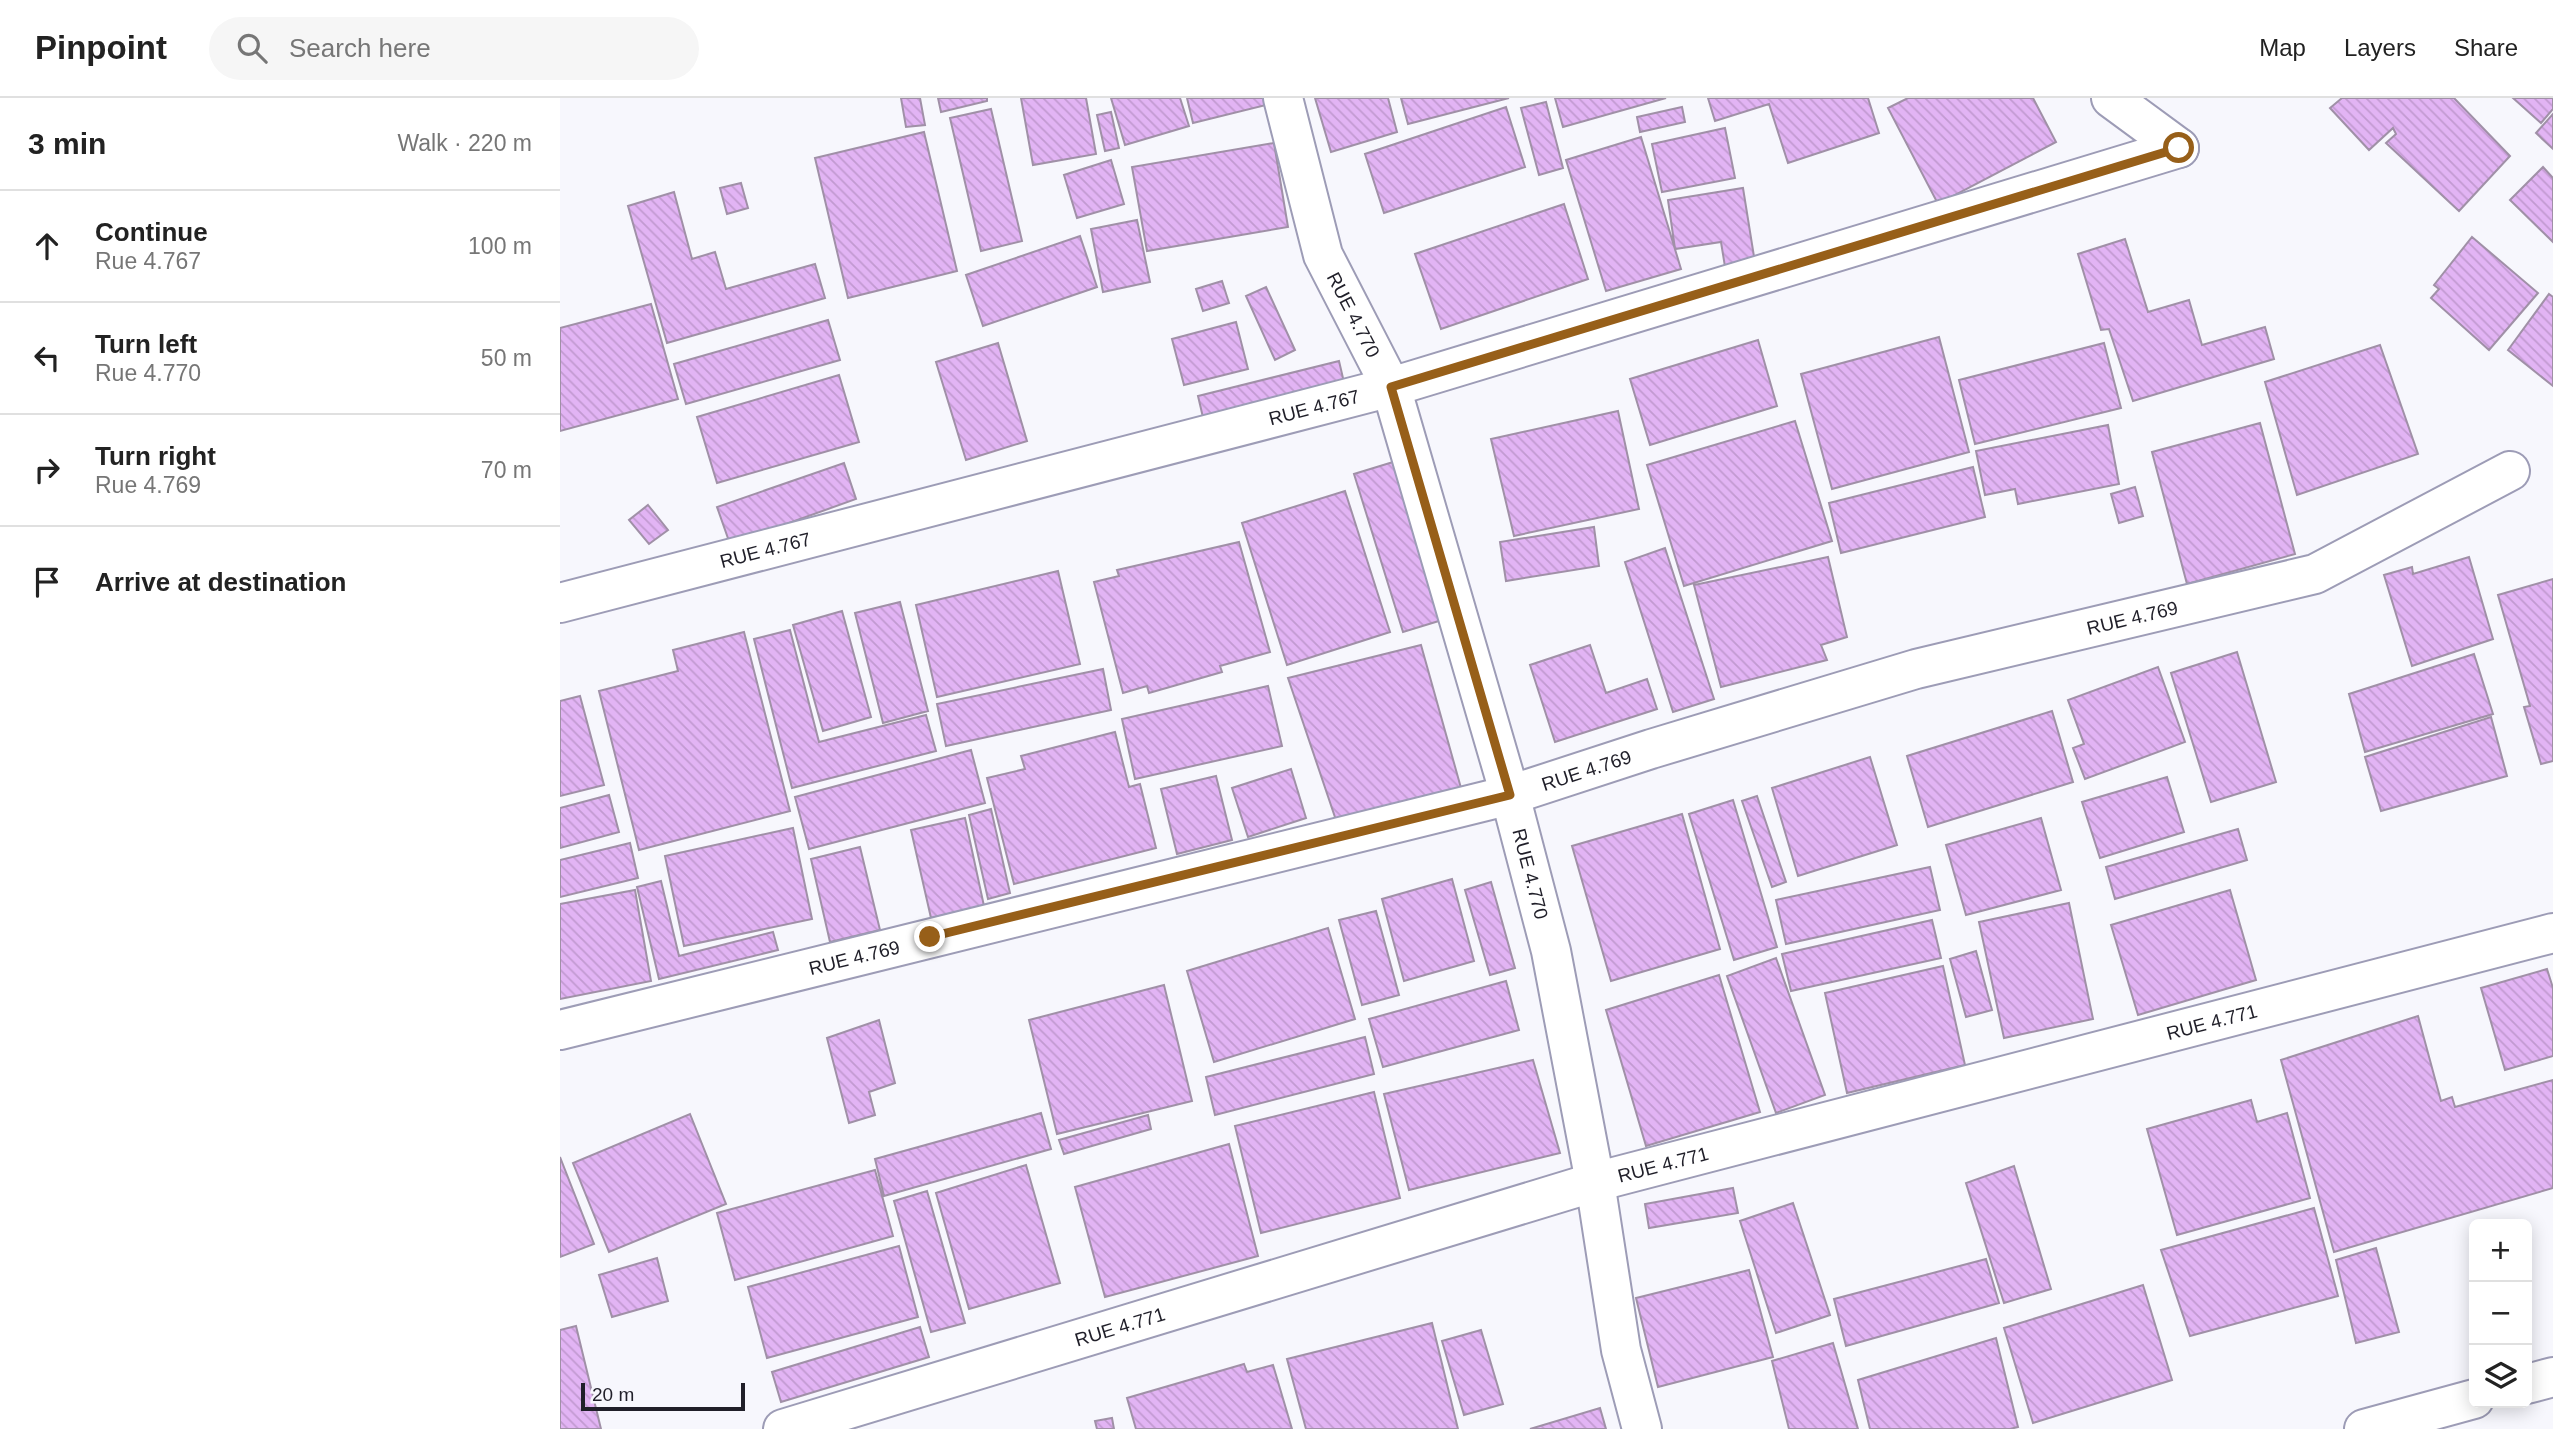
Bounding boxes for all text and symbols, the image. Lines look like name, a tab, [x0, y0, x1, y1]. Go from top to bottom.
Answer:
search box	[209, 17, 699, 80]
text: Pinpoint	[35, 29, 167, 66]
icon: search	[233, 29, 271, 67]
text: Search here	[289, 33, 431, 63]
text: Map	[2259, 34, 2306, 61]
text: Layers	[2344, 34, 2416, 61]
text: Share	[2454, 34, 2518, 61]
text: 3 min	[28, 127, 106, 160]
text: Walk · 220 m	[397, 130, 532, 156]
route start	[2163, 132, 2194, 163]
text: Continue	[95, 217, 208, 247]
icon: ahead	[28, 227, 66, 265]
text: 100 m	[468, 233, 532, 259]
text: Rue 4.767	[95, 248, 201, 274]
street label: RUE 4.770	[1323, 269, 1384, 361]
text: Turn left	[95, 329, 197, 359]
icon: left	[28, 339, 66, 377]
text: 50 m	[481, 345, 532, 371]
text: Rue 4.770	[95, 360, 201, 386]
street label: RUE 4.767	[1266, 386, 1362, 429]
text: Turn right	[95, 441, 216, 471]
icon: right	[28, 451, 66, 489]
text: 70 m	[481, 457, 532, 483]
text: Rue 4.769	[95, 472, 201, 498]
street label: RUE 4.767	[718, 528, 813, 572]
icon: arrive	[28, 563, 66, 601]
text: Arrive at destination	[95, 567, 346, 597]
street label: RUE 4.769	[2085, 597, 2180, 639]
street label: RUE 4.769	[1539, 746, 1634, 795]
street label: RUE 4.770	[1508, 826, 1552, 922]
route end	[914, 921, 945, 952]
street label: RUE 4.769	[807, 936, 902, 979]
street label: RUE 4.771	[2164, 1000, 2260, 1044]
street label: RUE 4.771	[1615, 1143, 1711, 1187]
map controls	[2469, 1219, 2532, 1408]
button: +	[2469, 1219, 2532, 1282]
button: −	[2469, 1282, 2532, 1345]
street label: RUE 4.771	[1072, 1303, 1167, 1351]
button: layers	[2469, 1345, 2532, 1408]
scale bar	[581, 1380, 746, 1412]
text: 20 m	[592, 1384, 634, 1405]

